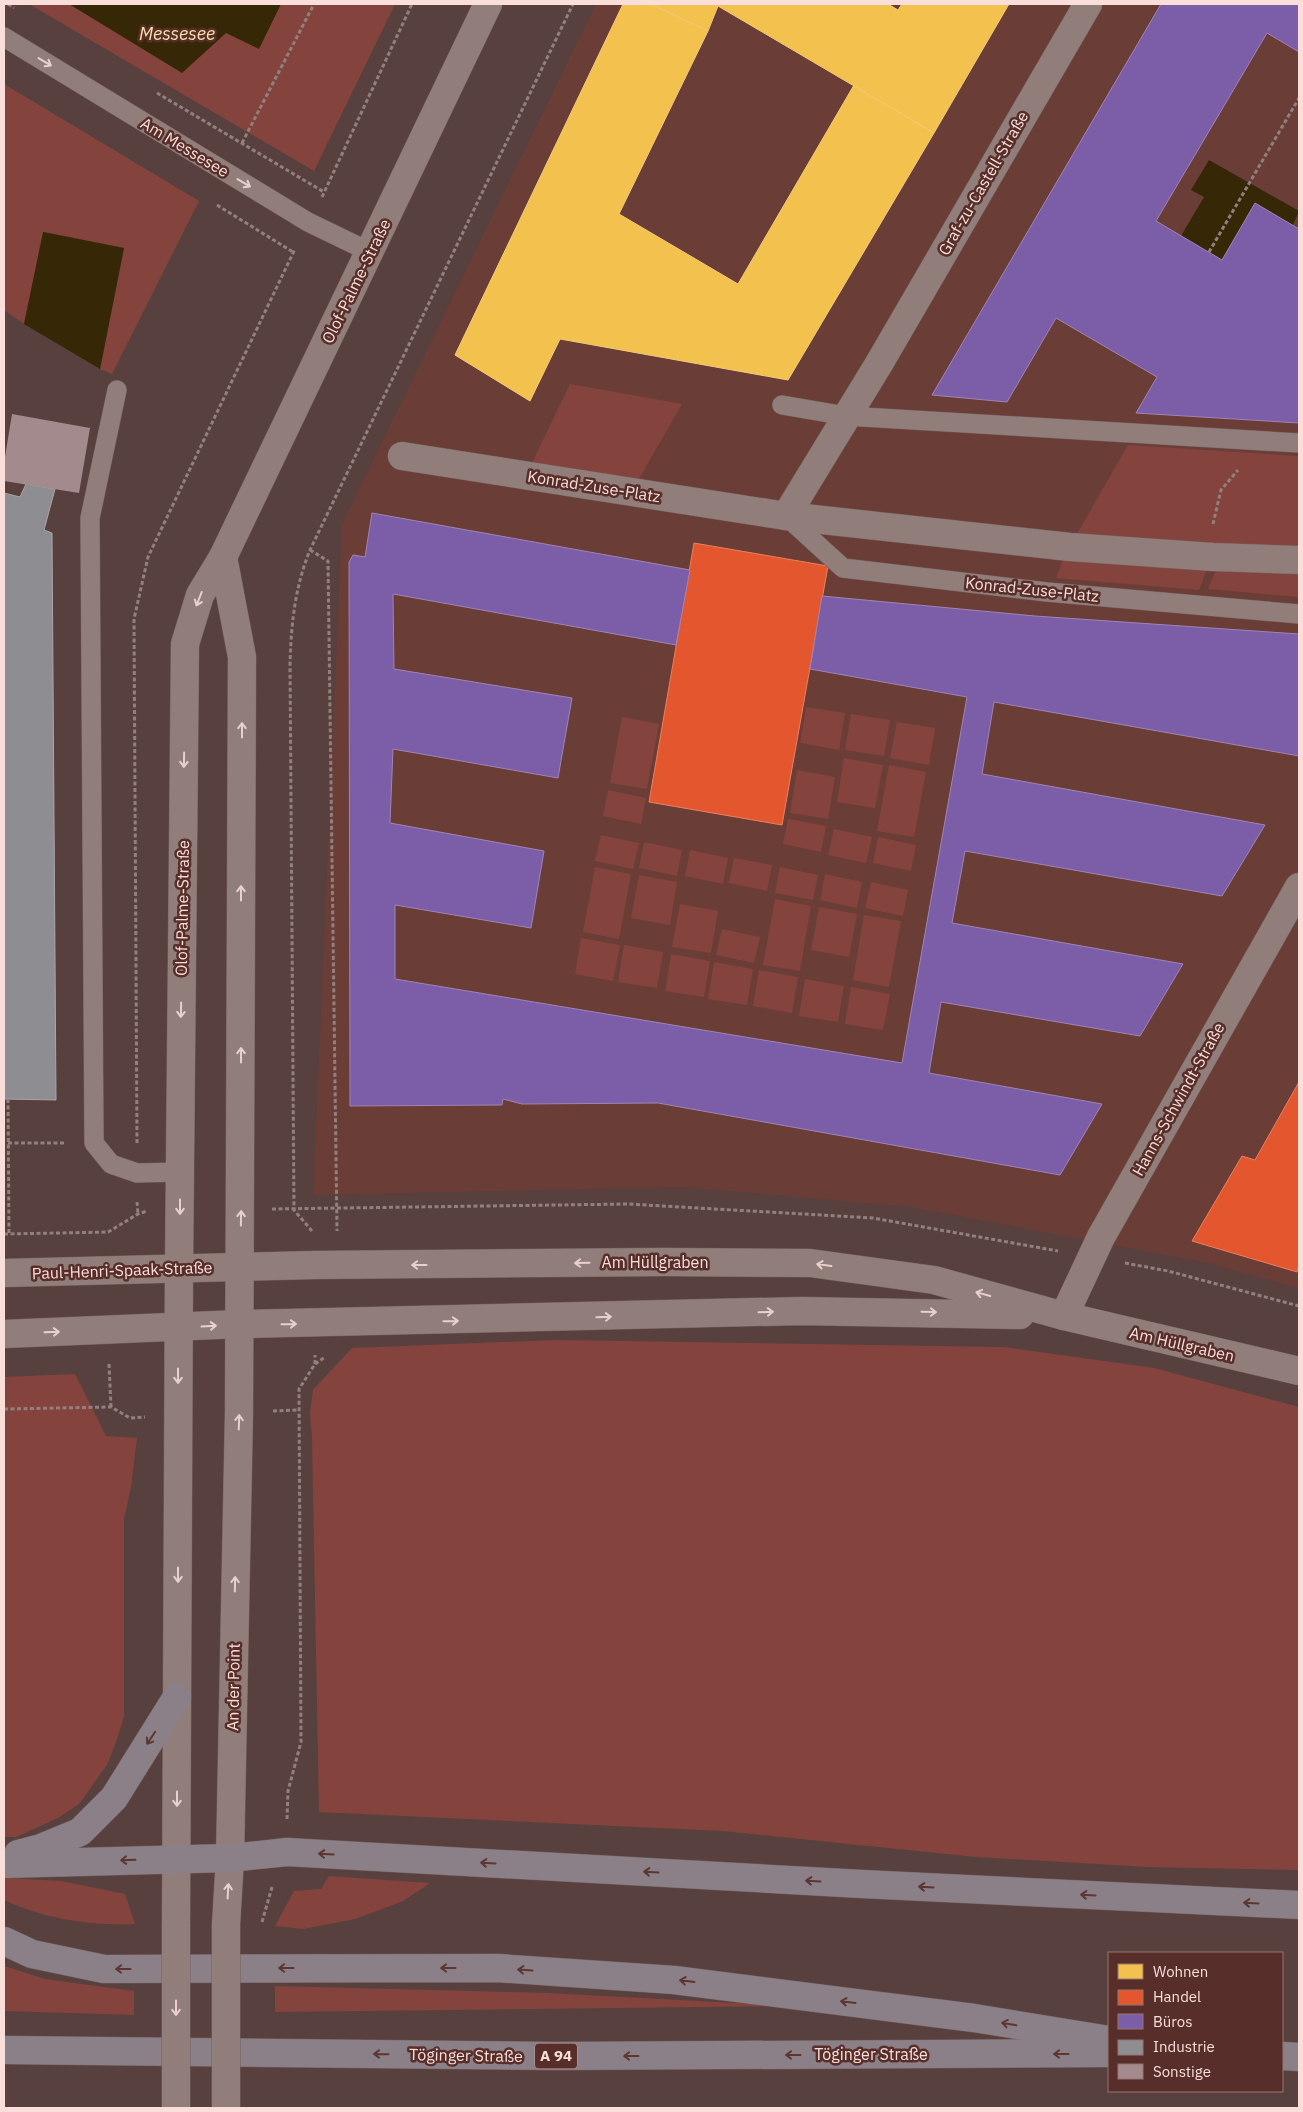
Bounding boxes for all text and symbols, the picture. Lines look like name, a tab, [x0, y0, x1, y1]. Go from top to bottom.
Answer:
water label: Messesee	[139, 22, 215, 45]
one-way arrow	[38, 58, 52, 68]
street label: Graf-zu-Castell-Straße	[934, 107, 1033, 259]
street label: Am Messesee	[137, 113, 233, 181]
one-way arrow	[237, 178, 251, 188]
street label: Olof-Palme-Straße	[317, 215, 395, 346]
street label: Konrad-Zuse-Platz	[526, 466, 662, 506]
street label: Konrad-Zuse-Platz	[964, 572, 1100, 606]
one-way arrow	[194, 591, 203, 607]
one-way arrow	[237, 723, 247, 739]
one-way arrow	[179, 751, 189, 767]
street label: Olof-Palme-Straße	[171, 840, 193, 976]
one-way arrow	[236, 885, 246, 902]
one-way arrow	[176, 1001, 186, 1017]
street label: Hanns-Schwindt-Straße	[1127, 1019, 1229, 1179]
one-way arrow	[236, 1048, 246, 1064]
one-way arrow	[175, 1198, 185, 1215]
one-way arrow	[236, 1210, 246, 1226]
street label: Am Hüllgraben	[602, 1252, 708, 1272]
street label: Paul-Henri-Spaak-Straße	[31, 1257, 213, 1283]
one-way arrow	[574, 1258, 590, 1268]
one-way arrow	[411, 1260, 428, 1270]
one-way arrow	[816, 1260, 832, 1270]
one-way arrow	[976, 1288, 992, 1298]
one-way arrow	[758, 1307, 774, 1317]
one-way arrow	[921, 1308, 937, 1317]
one-way arrow	[596, 1312, 612, 1322]
one-way arrow	[443, 1316, 459, 1325]
one-way arrow	[280, 1319, 296, 1329]
one-way arrow	[201, 1321, 217, 1330]
street label: Am Hüllgraben	[1128, 1322, 1236, 1366]
one-way arrow	[44, 1327, 60, 1336]
one-way arrow	[173, 1368, 183, 1384]
one-way arrow	[234, 1414, 244, 1430]
one-way arrow	[173, 1566, 183, 1583]
one-way arrow	[230, 1577, 240, 1593]
street label: An der Point	[222, 1643, 244, 1731]
one-way arrow	[146, 1731, 156, 1745]
one-way arrow	[172, 1790, 182, 1806]
one-way arrow	[318, 1849, 334, 1858]
one-way arrow	[120, 1855, 136, 1865]
one-way arrow	[481, 1859, 497, 1868]
one-way arrow	[643, 1868, 659, 1877]
one-way arrow	[805, 1877, 821, 1886]
one-way arrow	[918, 1882, 934, 1892]
one-way arrow	[223, 1884, 232, 1900]
one-way arrow	[1081, 1890, 1097, 1899]
one-way arrow	[1243, 1898, 1259, 1908]
legend	[1108, 1952, 1283, 2092]
text: Wohnen	[1153, 1962, 1208, 1981]
one-way arrow	[278, 1963, 294, 1973]
one-way arrow	[441, 1963, 457, 1973]
one-way arrow	[116, 1964, 132, 1974]
one-way arrow	[517, 1966, 533, 1975]
one-way arrow	[680, 1976, 696, 1986]
text: Handel	[1153, 1987, 1201, 2006]
one-way arrow	[841, 1997, 857, 2007]
one-way arrow	[171, 2000, 181, 2016]
text: Büros	[1153, 2012, 1192, 2031]
one-way arrow	[1002, 2018, 1018, 2028]
text: Industrie	[1153, 2037, 1215, 2056]
street label: Töginger Straße	[409, 2044, 523, 2066]
road number: A 94	[535, 2044, 577, 2068]
street label: Töginger Straße	[814, 2044, 928, 2064]
one-way arrow	[373, 2049, 389, 2059]
one-way arrow	[1053, 2049, 1069, 2059]
one-way arrow	[785, 2050, 802, 2060]
one-way arrow	[623, 2051, 639, 2061]
text: Sonstige	[1153, 2062, 1211, 2081]

